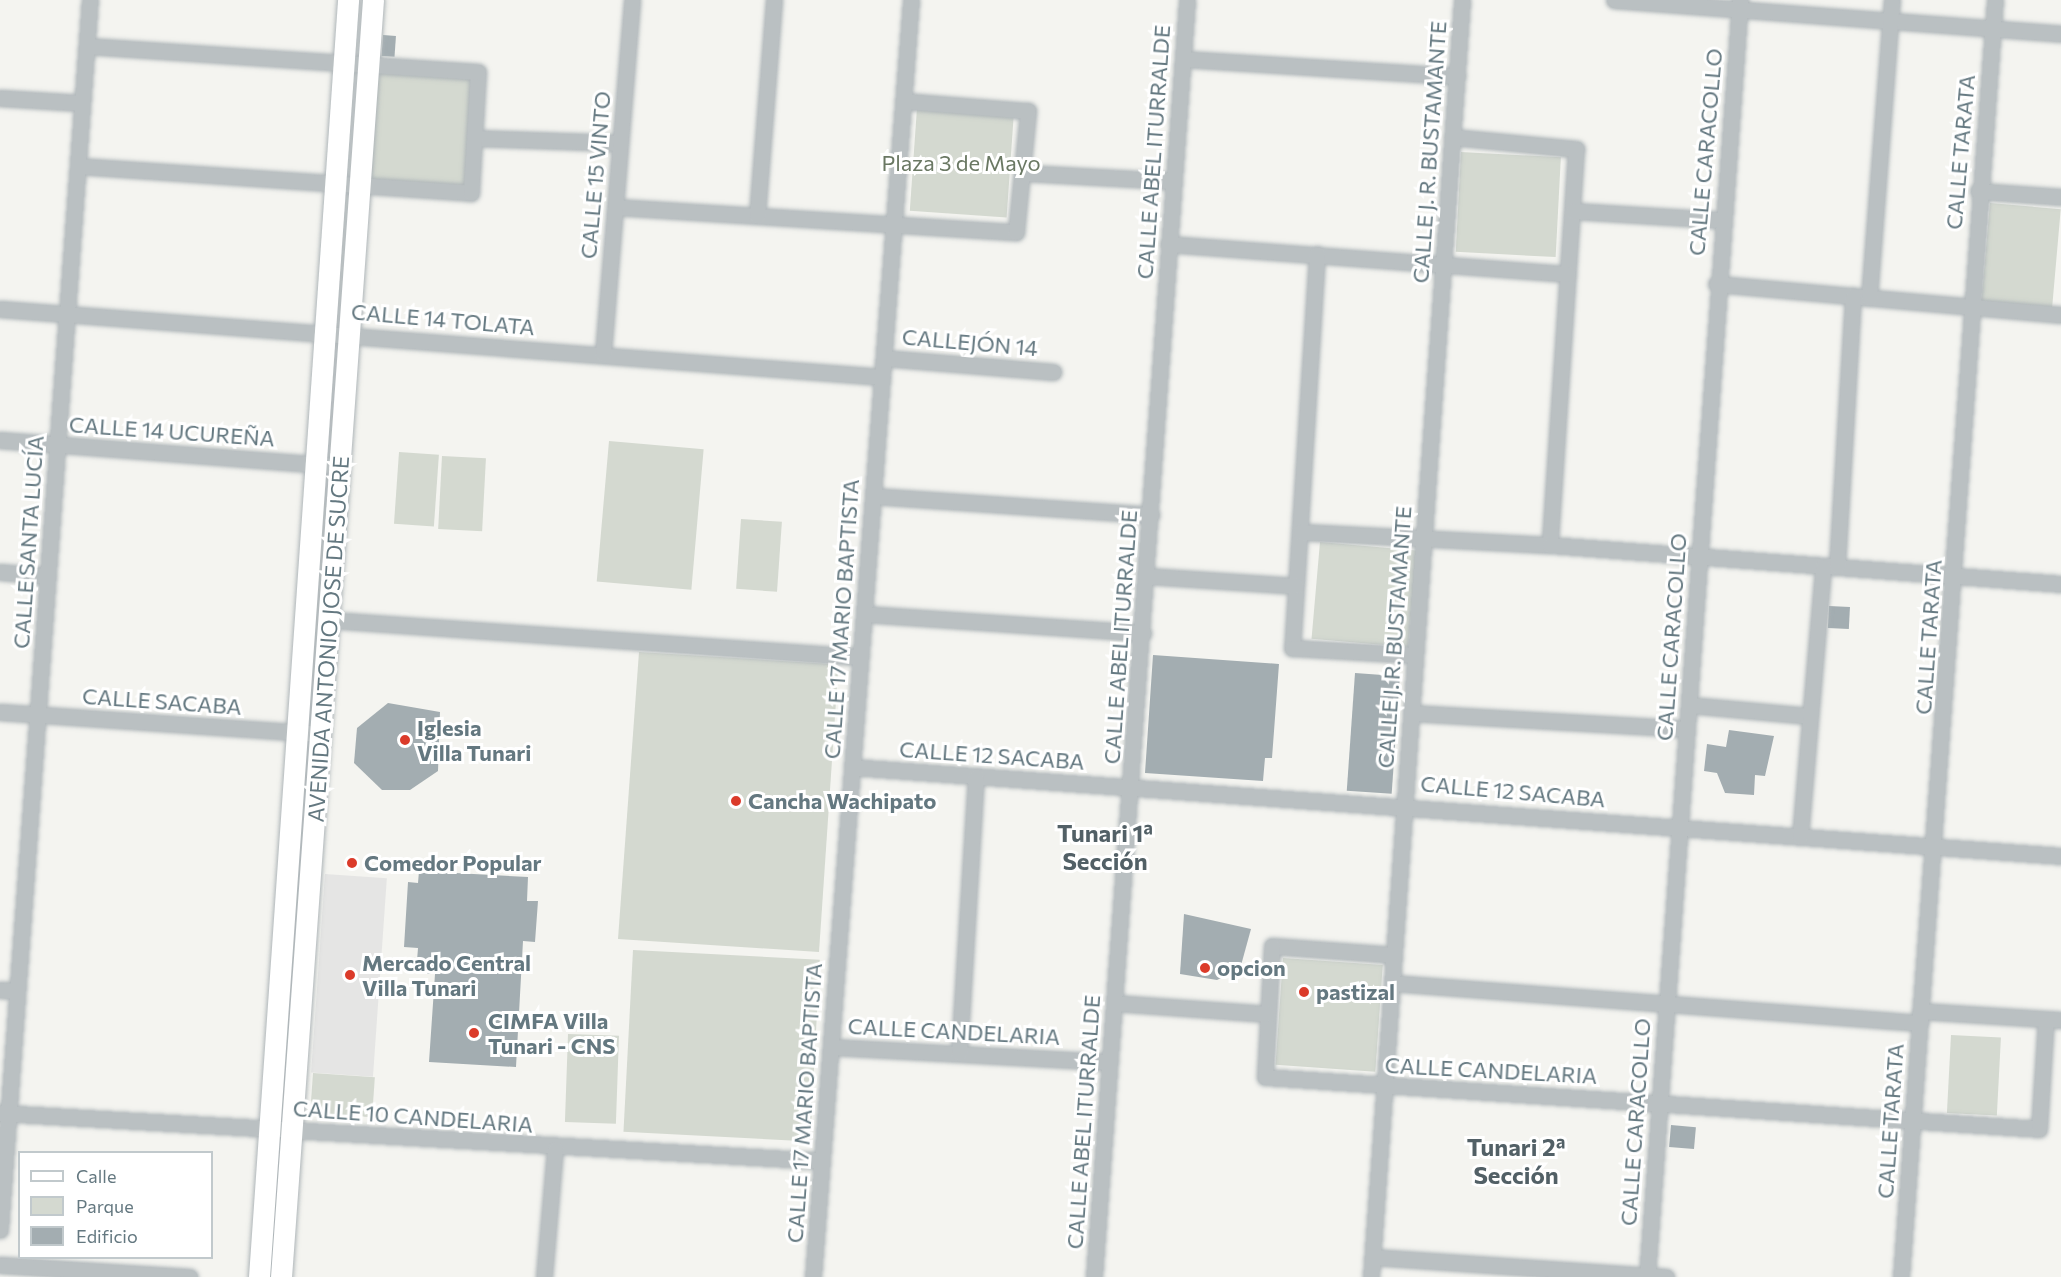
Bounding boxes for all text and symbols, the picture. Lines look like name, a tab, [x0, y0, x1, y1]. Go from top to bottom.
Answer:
street label: CALLE J. R. BUSTAMANTE	[1407, 20, 1451, 284]
street label: CALLE ABEL ITURRALDE	[1131, 24, 1175, 280]
street label: CALLE CARACOLLO	[1683, 47, 1727, 257]
street label: CALLE TARATA	[1940, 73, 1980, 231]
street label: CALLE 15 VINTO	[575, 90, 615, 260]
park label: Plaza 3 de Mayo	[881, 150, 1041, 176]
street label: CALLE 14 TOLATA	[350, 298, 536, 340]
street label: CALLEJÓN 14	[901, 323, 1039, 361]
street label: CALLE 14 UCUREÑA	[68, 411, 276, 451]
street label: CALLE SANTA LUCÍA	[7, 434, 49, 650]
street label: AVENIDA ANTONIO JOSE DE SUCRE	[302, 455, 354, 823]
street label: CALLE 17 MARIO BAPTISTA	[818, 478, 864, 760]
street label: CALLE J. R. BUSTAMANTE	[1372, 505, 1416, 769]
street label: CALLE ABEL ITURRALDE	[1098, 509, 1142, 765]
street label: CALLE CARACOLLO	[1651, 532, 1691, 742]
street label: CALLE TARATA	[1909, 559, 1947, 715]
street label: CALLE SACABA	[81, 682, 243, 720]
place label: Iglesia Villa Tunari	[417, 714, 531, 766]
marker: Iglesia Villa Tunari	[398, 733, 412, 747]
street label: CALLE 12 SACABA	[899, 735, 1085, 775]
street label: CALLE 12 SACABA	[1419, 770, 1607, 812]
place label: Cancha Wachipato	[748, 788, 936, 814]
marker: Cancha Wachipato	[729, 794, 743, 808]
district label: Tunari 1ª Sección	[1057, 819, 1153, 875]
place label: Comedor Popular	[364, 850, 542, 876]
marker: Comedor Popular	[345, 856, 359, 870]
place label: Mercado Central Villa Tunari	[362, 949, 531, 1000]
place label: opcion	[1217, 955, 1286, 981]
marker: opcion	[1198, 961, 1212, 975]
street label: CALLE 17 MARIO BAPTISTA	[781, 962, 827, 1244]
marker: Mercado Central Villa Tunari	[343, 968, 357, 982]
place label: pastizal	[1316, 979, 1395, 1005]
marker: pastizal	[1297, 985, 1311, 999]
street label: CALLE ABEL ITURRALDE	[1061, 994, 1105, 1250]
place label: CIMFA Villa Tunari - CNS	[488, 1007, 615, 1058]
street label: CALLE CANDELARIA	[847, 1012, 1061, 1050]
street label: CALLE CARACOLLO	[1615, 1017, 1655, 1227]
marker: CIMFA Villa Tunari - CNS	[465, 1024, 483, 1042]
street label: CALLE TARATA	[1871, 1043, 1909, 1199]
street label: CALLE CANDELARIA	[1384, 1051, 1598, 1089]
street label: CALLE 10 CANDELARIA	[292, 1094, 534, 1138]
district label: Tunari 2ª Sección	[1467, 1133, 1565, 1189]
legend	[18, 1151, 213, 1259]
text: Calle	[76, 1165, 116, 1187]
text: Parque	[76, 1195, 134, 1217]
text: Edificio	[76, 1225, 138, 1247]

